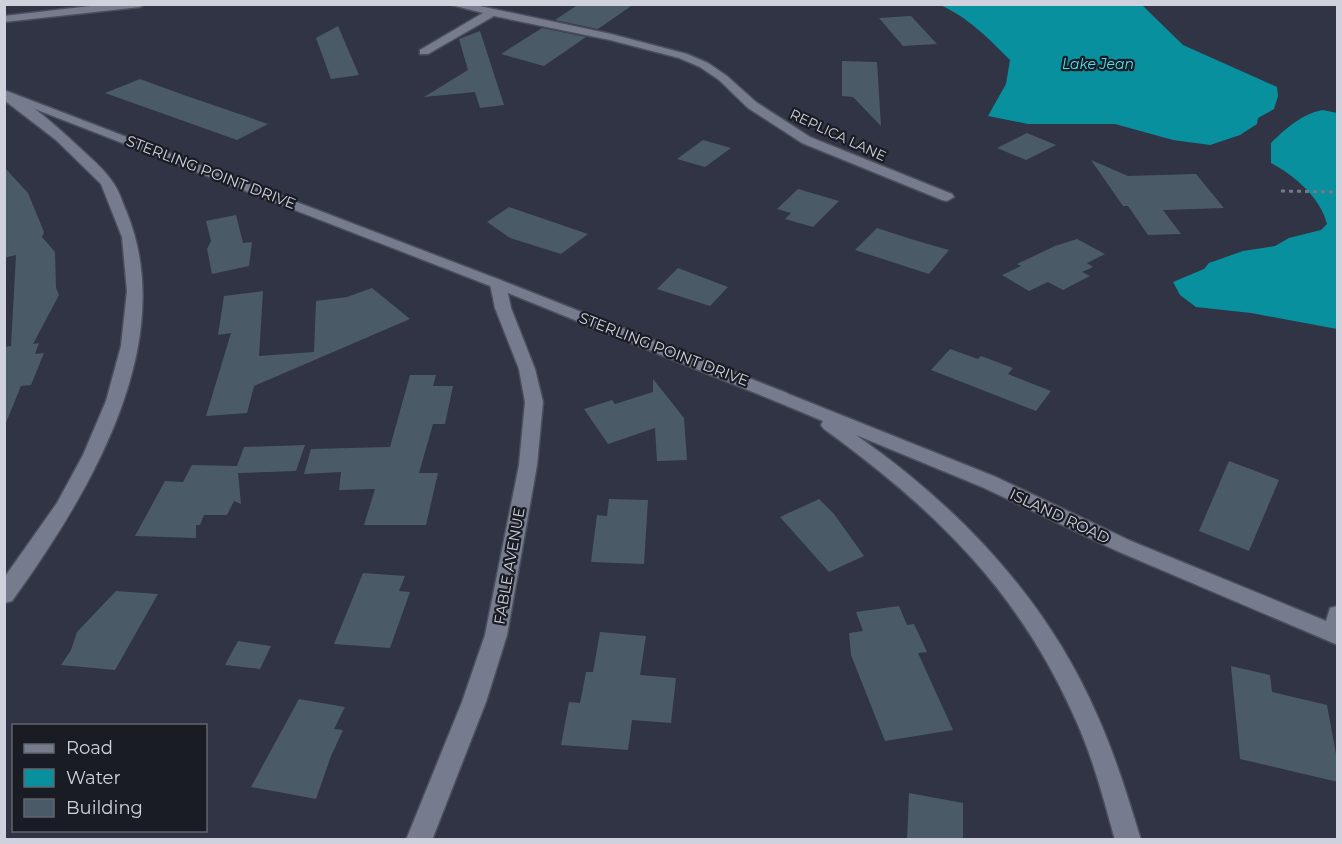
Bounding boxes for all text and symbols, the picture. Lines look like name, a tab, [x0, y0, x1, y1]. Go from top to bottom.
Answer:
water label: Lake Jean	[1062, 55, 1134, 73]
street label: REPLICA LANE	[787, 105, 889, 165]
street label: STERLING POINT DRIVE	[124, 131, 298, 213]
street label: STERLING POINT DRIVE	[577, 308, 751, 390]
street label: ISLAND ROAD	[1007, 485, 1113, 547]
street label: FABLE AVENUE	[489, 506, 529, 626]
legend	[12, 724, 207, 832]
text: Road	[66, 737, 113, 759]
text: Water	[66, 767, 121, 789]
text: Building	[66, 797, 143, 819]

